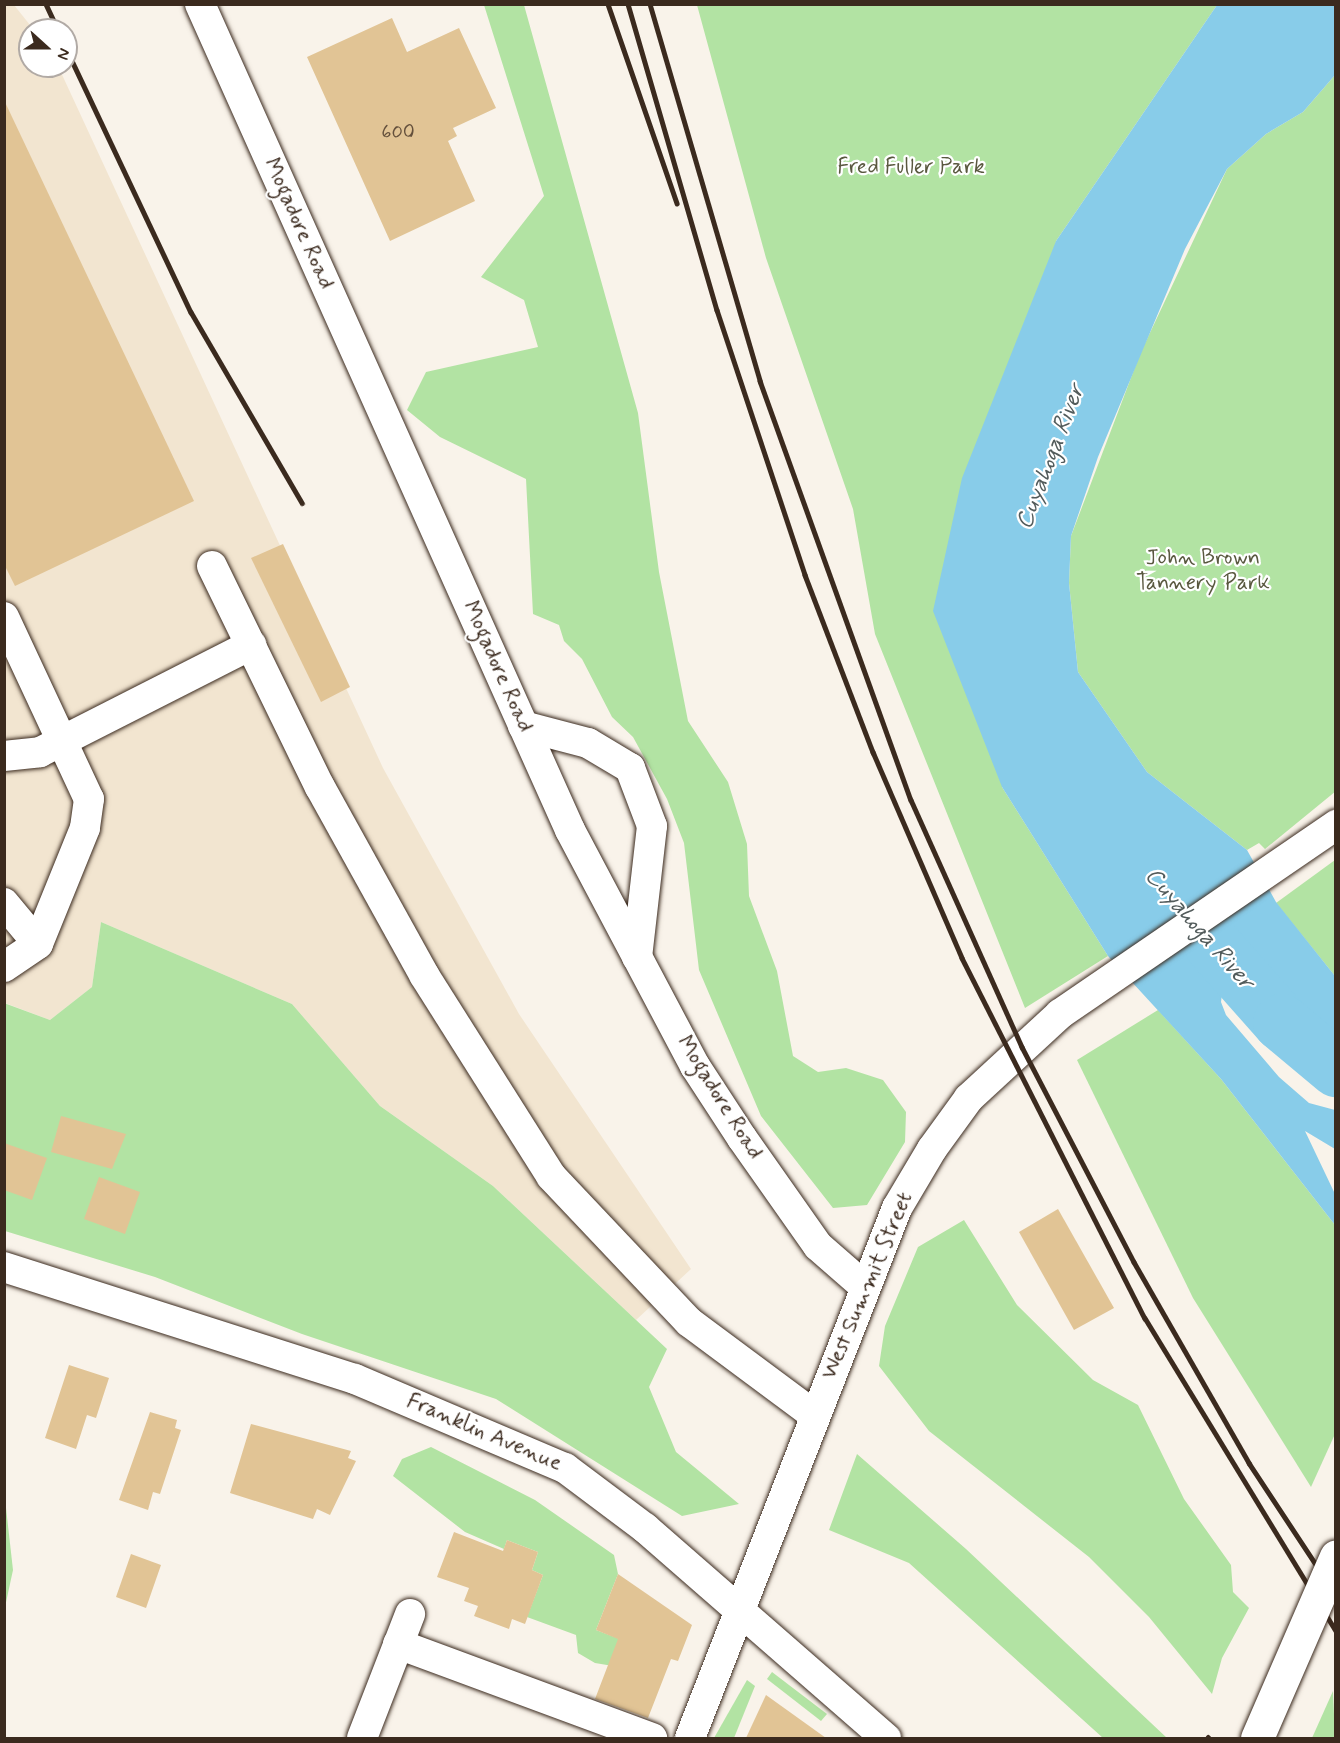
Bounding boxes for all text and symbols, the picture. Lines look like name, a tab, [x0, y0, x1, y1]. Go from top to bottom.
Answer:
north arrow	[18, 18, 78, 78]
text: N	[52, 45, 75, 63]
house number: 600	[381, 120, 415, 144]
street label: Mogadore Road	[258, 155, 338, 293]
park label: Fred Fuller Park	[837, 155, 985, 181]
water label: Cuyahoga River	[1010, 379, 1092, 535]
park label: John Brown Tannery Park	[1138, 545, 1268, 596]
street label: Mogadore Road	[457, 598, 537, 736]
water label: Cuyahoga River	[1137, 861, 1261, 997]
street label: Mogadore Road	[671, 1032, 767, 1164]
street label: West Summit Street	[816, 1187, 920, 1385]
street label: Franklin Avenue	[406, 1390, 562, 1476]

